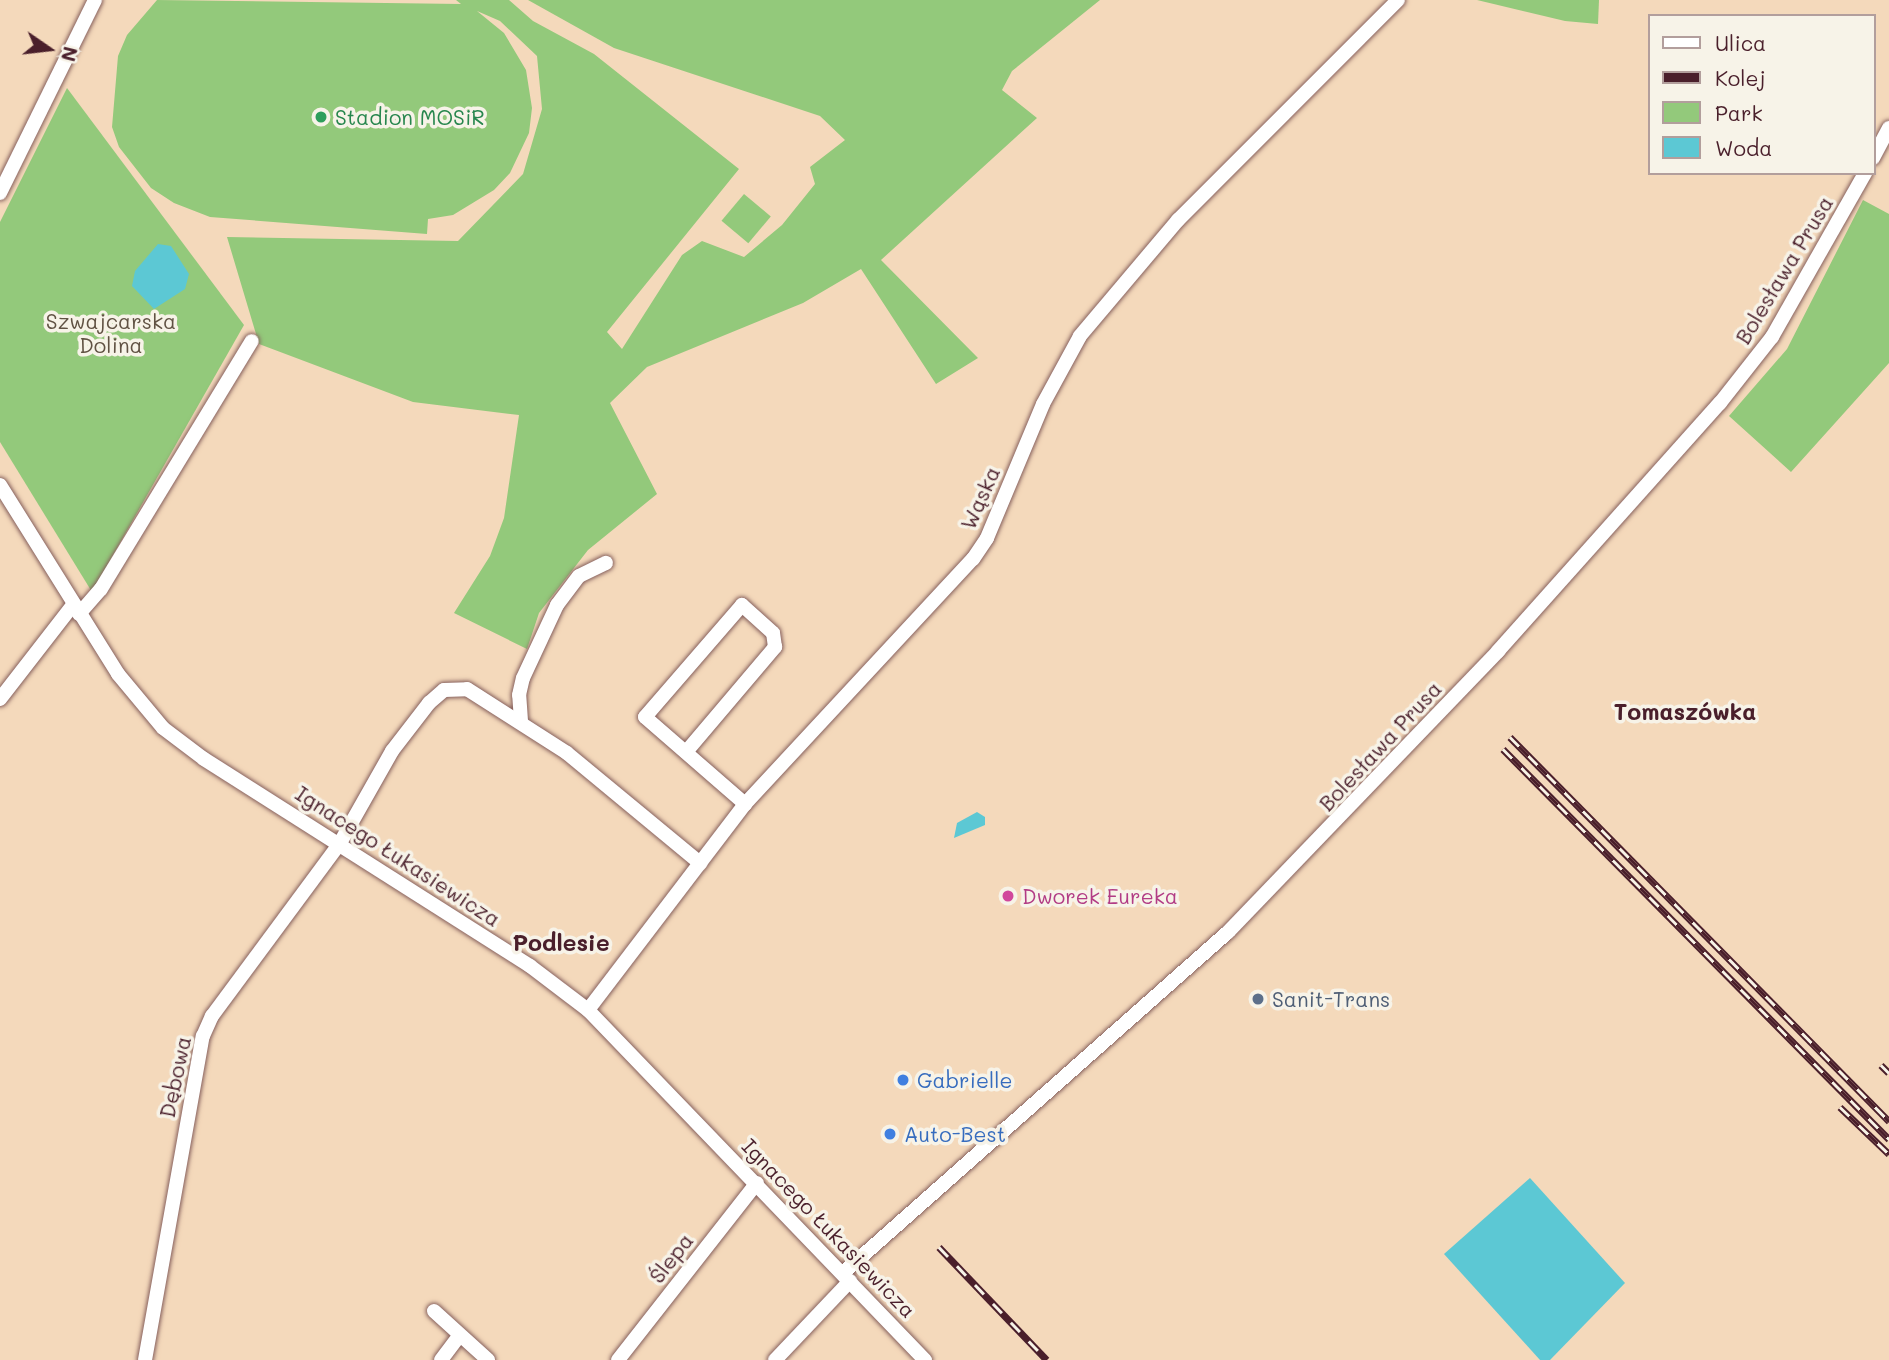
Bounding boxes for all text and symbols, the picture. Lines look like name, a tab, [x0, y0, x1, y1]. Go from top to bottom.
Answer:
north arrow	[14, 14, 84, 84]
legend	[1647, 14, 1875, 175]
text: Ulica	[1715, 29, 1766, 56]
text: N	[56, 44, 84, 64]
text: Kolej	[1715, 64, 1766, 91]
text: Park	[1715, 99, 1763, 126]
place label: Stadion MOSiR	[335, 104, 485, 130]
marker: Stadion MOSiR	[313, 109, 329, 125]
text: Woda	[1715, 134, 1772, 161]
street label: Bolesława Prusa	[1730, 192, 1838, 348]
park label: Szwajcarska Dolina	[46, 308, 176, 358]
street label: Wąska	[955, 463, 1005, 533]
street label: Bolesława Prusa	[1314, 676, 1446, 816]
district label: Tomaszówka	[1614, 697, 1756, 725]
street label: Ignacego Łukasiewicza	[291, 780, 505, 932]
place label: Dworek Eureka	[1022, 883, 1178, 909]
marker: Dworek Eureka	[1000, 888, 1016, 904]
district label: Podlesie	[512, 928, 610, 956]
place label: Sanit-Trans	[1272, 986, 1390, 1012]
marker: Sanit-Trans	[1250, 991, 1266, 1007]
street label: Dębowa	[154, 1034, 196, 1120]
place label: Gabrielle	[917, 1067, 1013, 1093]
marker: Gabrielle	[895, 1072, 911, 1088]
place label: Auto-Best	[904, 1121, 1006, 1147]
marker: Auto-Best	[882, 1126, 898, 1142]
street label: Ignacego Łukasiewicza	[737, 1133, 921, 1323]
street label: Ślepa	[644, 1228, 698, 1288]

